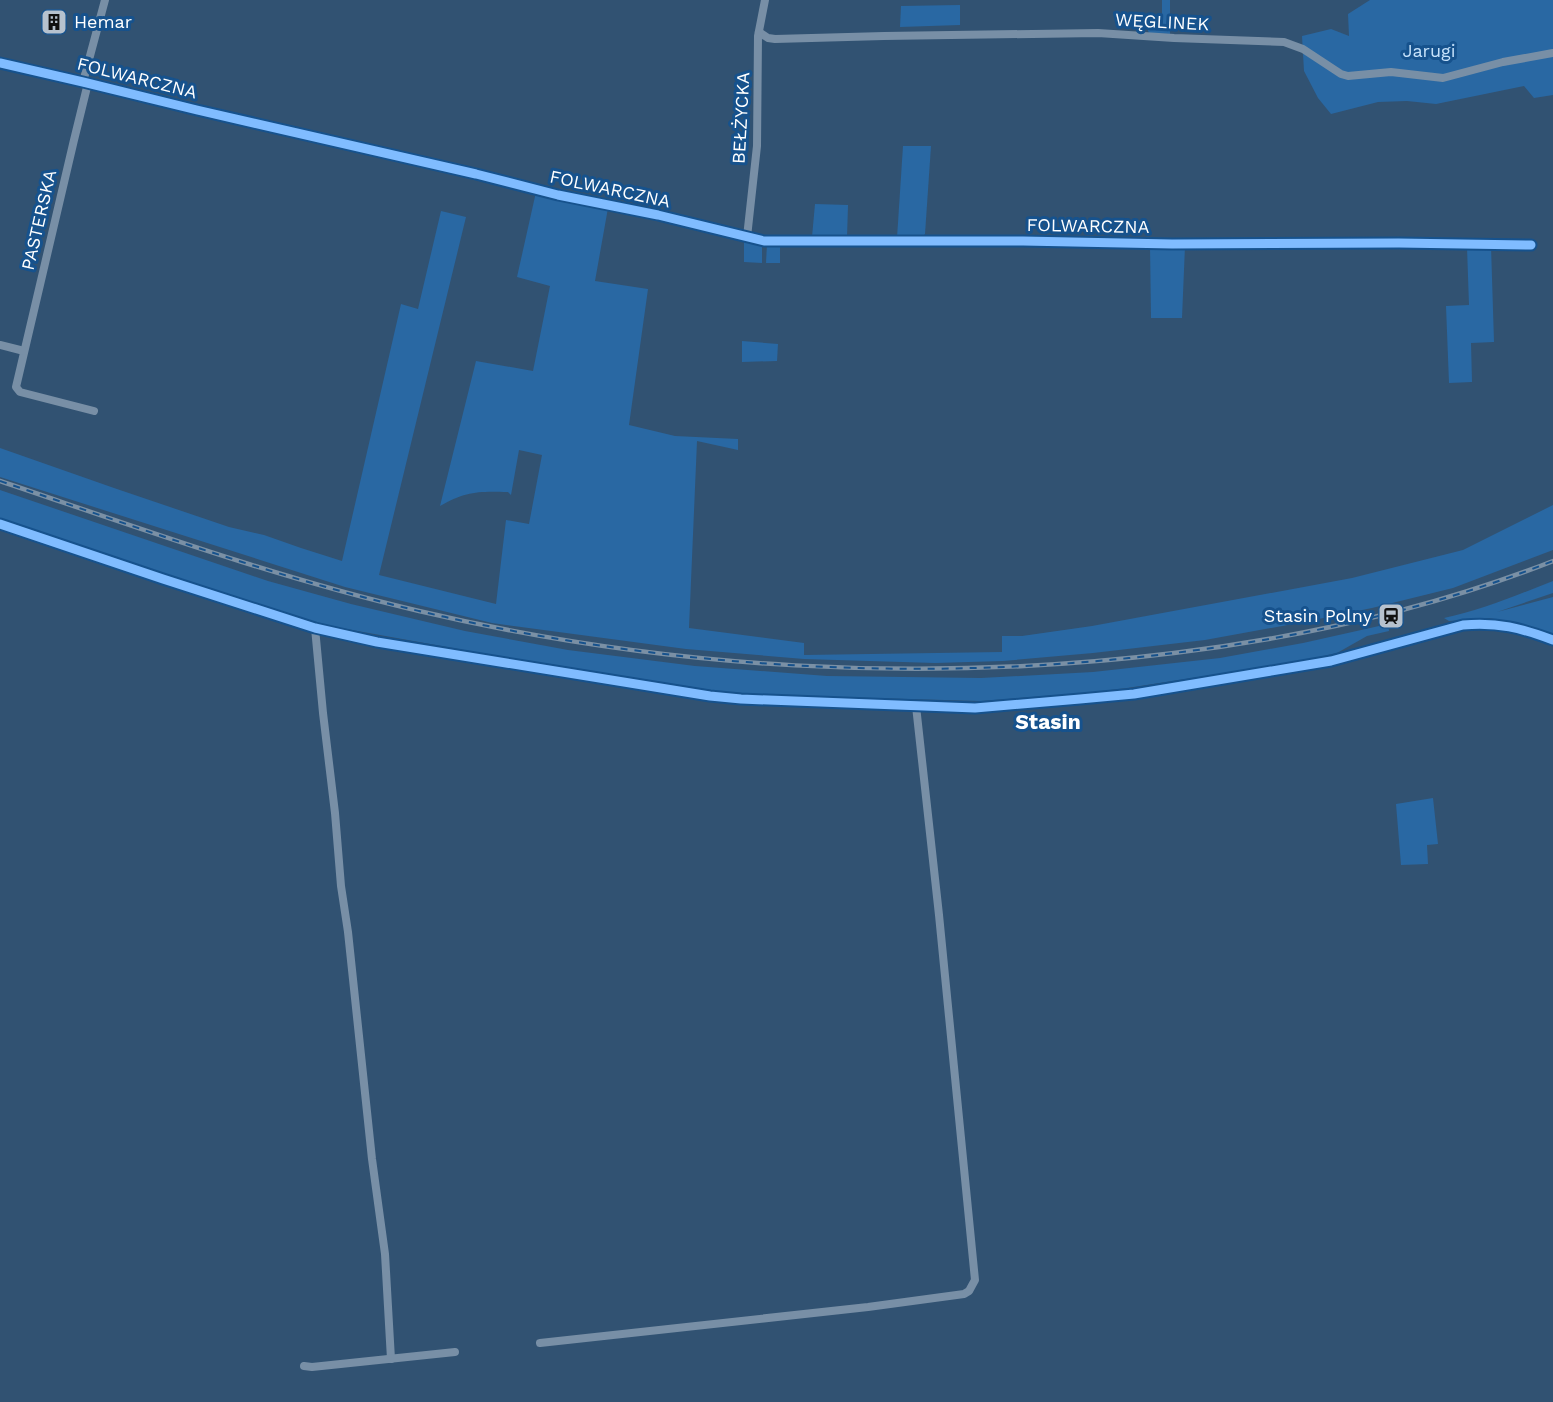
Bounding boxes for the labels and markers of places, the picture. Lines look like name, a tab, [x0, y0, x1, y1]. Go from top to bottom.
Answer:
building icon: Hemar	[39, 7, 69, 37]
place label: Hemar	[74, 11, 132, 32]
station icon: Stasin Polny	[1376, 601, 1406, 631]
place label: Stasin Polny	[1264, 605, 1373, 626]

